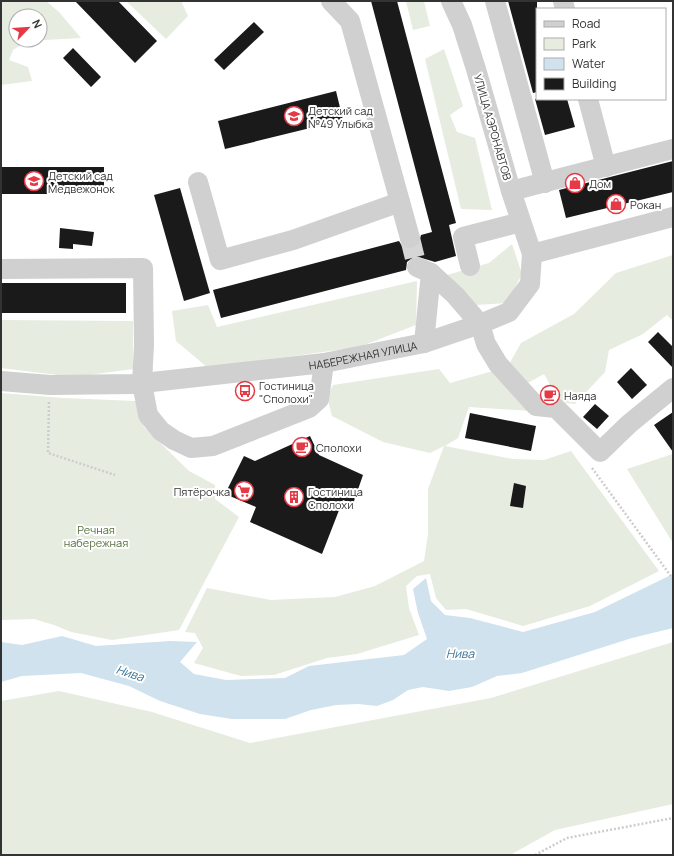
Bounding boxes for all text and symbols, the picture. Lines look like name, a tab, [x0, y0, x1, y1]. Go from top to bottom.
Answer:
north arrow	[8, 8, 48, 48]
legend	[536, 8, 666, 100]
text: Road	[572, 15, 600, 32]
text: N	[29, 17, 46, 30]
text: Park	[572, 35, 597, 52]
text: Water	[572, 55, 606, 72]
street label: УЛИЦА АЭРОНАВТОВ	[471, 72, 515, 182]
text: Building	[572, 75, 616, 92]
place label: Детский сад №49 Улыбка	[308, 103, 373, 131]
school or university icon: Детский сад №49 Улыбка	[283, 105, 305, 127]
place label: Детский сад Медвежонок	[48, 168, 115, 196]
school or university icon: Детский сад Медвежонок	[23, 170, 45, 192]
shop icon: Дом	[564, 172, 586, 194]
place label: Дом	[589, 176, 611, 191]
shop icon: Рокан	[605, 193, 627, 215]
place label: Рокан	[630, 197, 661, 212]
street label: НАБЕРЕЖНАЯ УЛИЦА	[308, 337, 418, 372]
place label: Гостиница "Сполохи"	[259, 378, 314, 406]
bus stop icon: Гостиница "Сполохи"	[234, 380, 256, 402]
cafe icon: Наяда	[539, 384, 561, 406]
place label: Наяда	[564, 388, 596, 403]
cafe icon: Сполохи	[291, 436, 313, 458]
place label: Сполохи	[316, 440, 361, 455]
supermarket icon: Пятёрочка	[233, 480, 255, 502]
place label: Пятёрочка	[174, 484, 230, 499]
place label: Гостиница Сполохи	[308, 484, 363, 512]
building icon: Гостиница Сполохи	[283, 486, 305, 508]
park label: Речная набережная	[64, 522, 128, 550]
water label: Нива	[446, 645, 475, 662]
water label: Нива	[114, 661, 147, 686]

